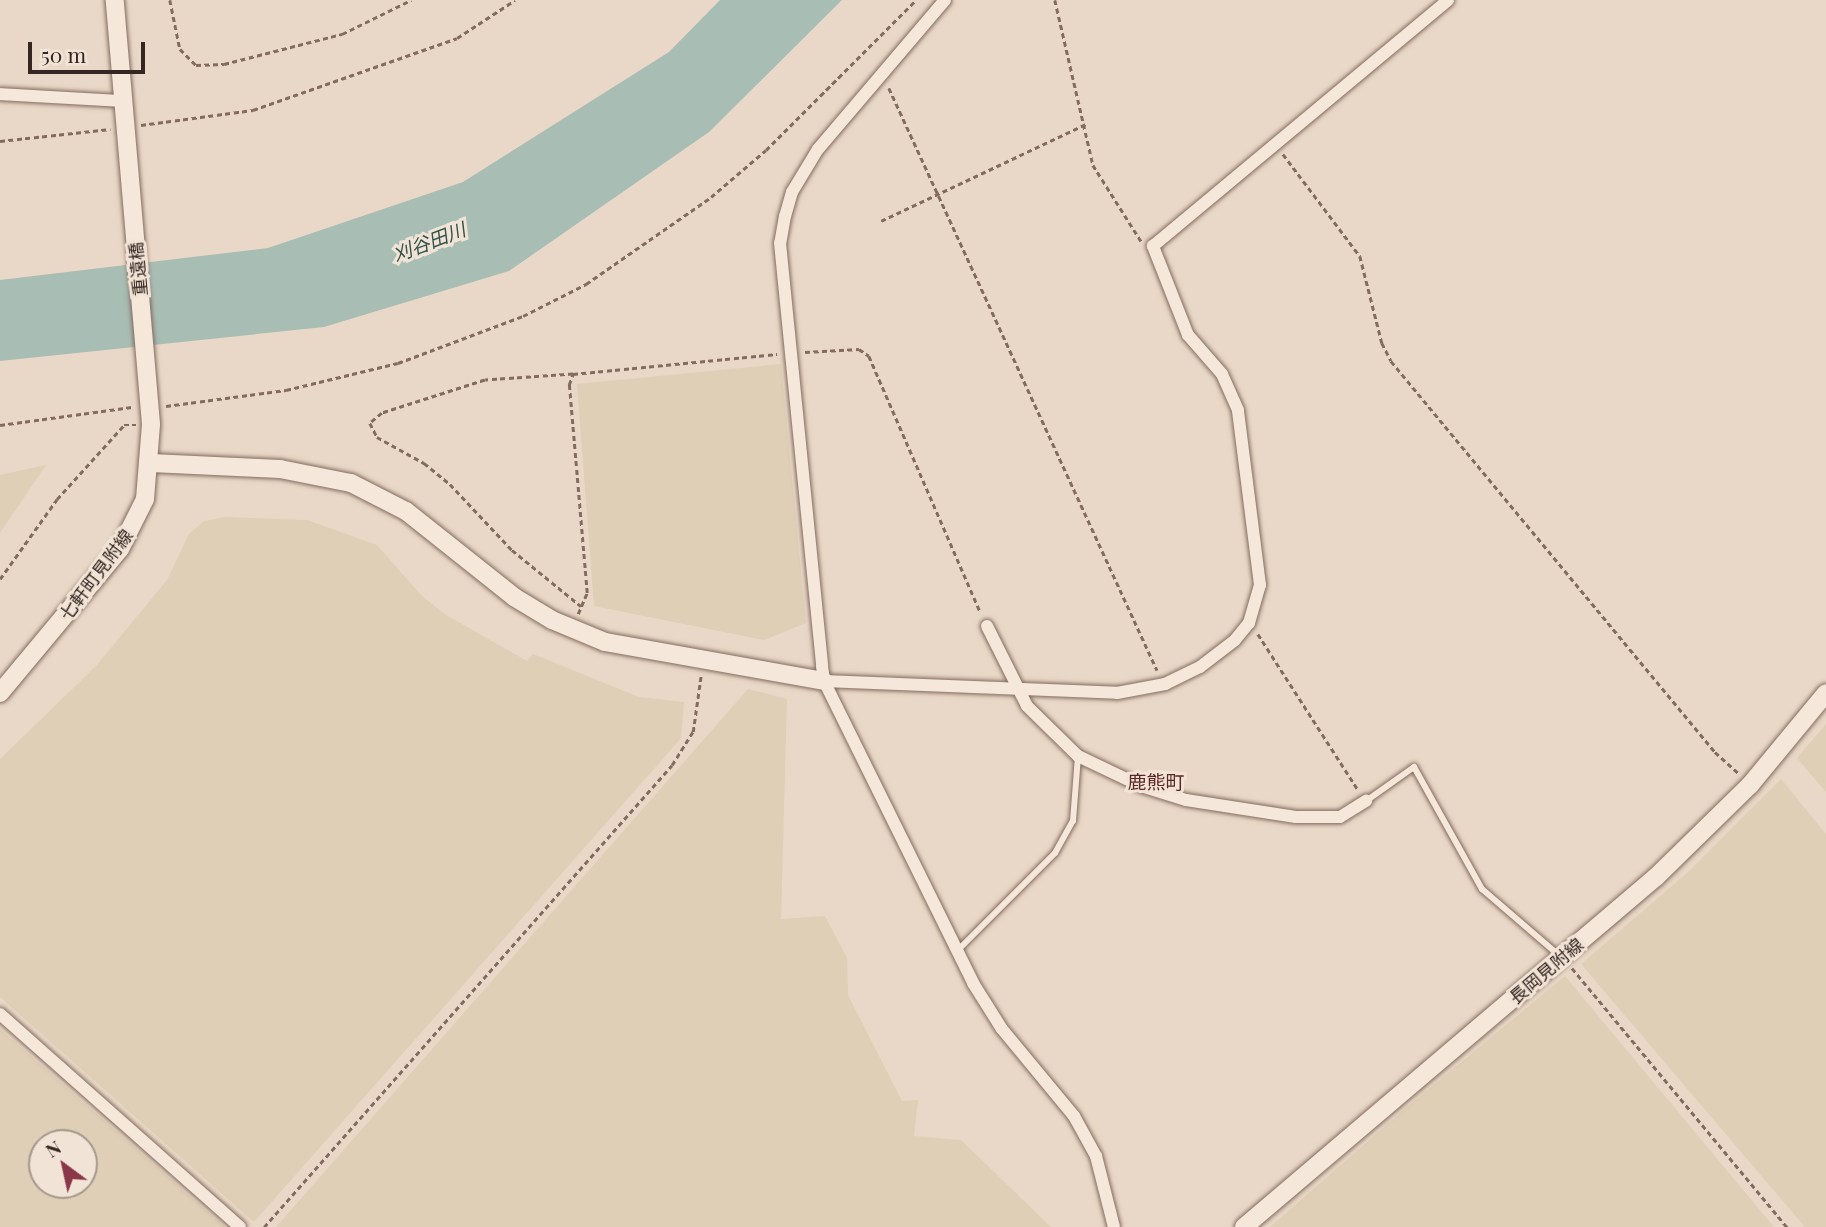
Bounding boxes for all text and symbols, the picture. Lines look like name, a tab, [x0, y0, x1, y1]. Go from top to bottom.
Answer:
scale bar	[32, 28, 149, 72]
text: 50 m	[41, 40, 86, 68]
water label: 刈谷田川	[389, 218, 469, 266]
street label: 重遠橋	[125, 241, 151, 297]
street label: 七軒町見附線	[55, 525, 137, 625]
district label: 鹿熊町	[1128, 771, 1184, 793]
street label: 長岡見附線	[1505, 934, 1587, 1008]
north arrow	[28, 1129, 98, 1199]
text: N	[40, 1133, 65, 1163]

